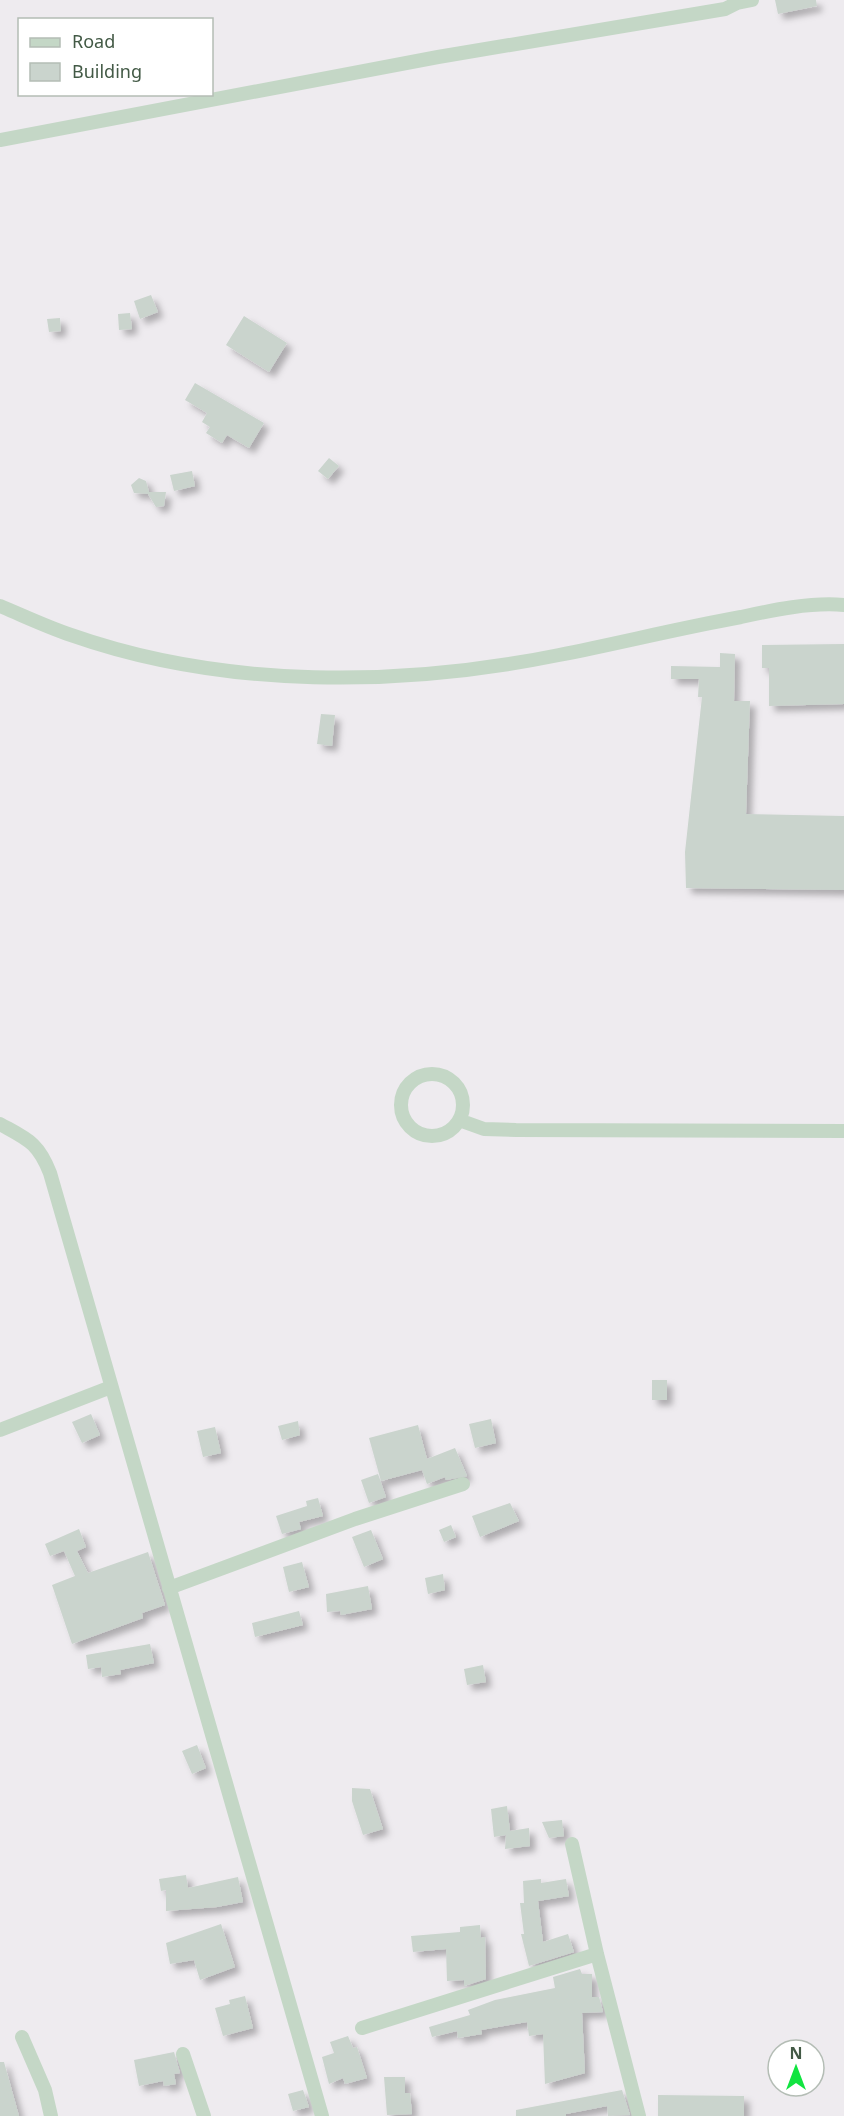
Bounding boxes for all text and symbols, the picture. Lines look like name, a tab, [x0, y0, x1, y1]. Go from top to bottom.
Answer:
legend	[18, 18, 213, 96]
text: Road	[72, 29, 115, 53]
text: Building	[72, 59, 142, 83]
north arrow	[766, 2038, 826, 2098]
text: N	[789, 2042, 803, 2064]

